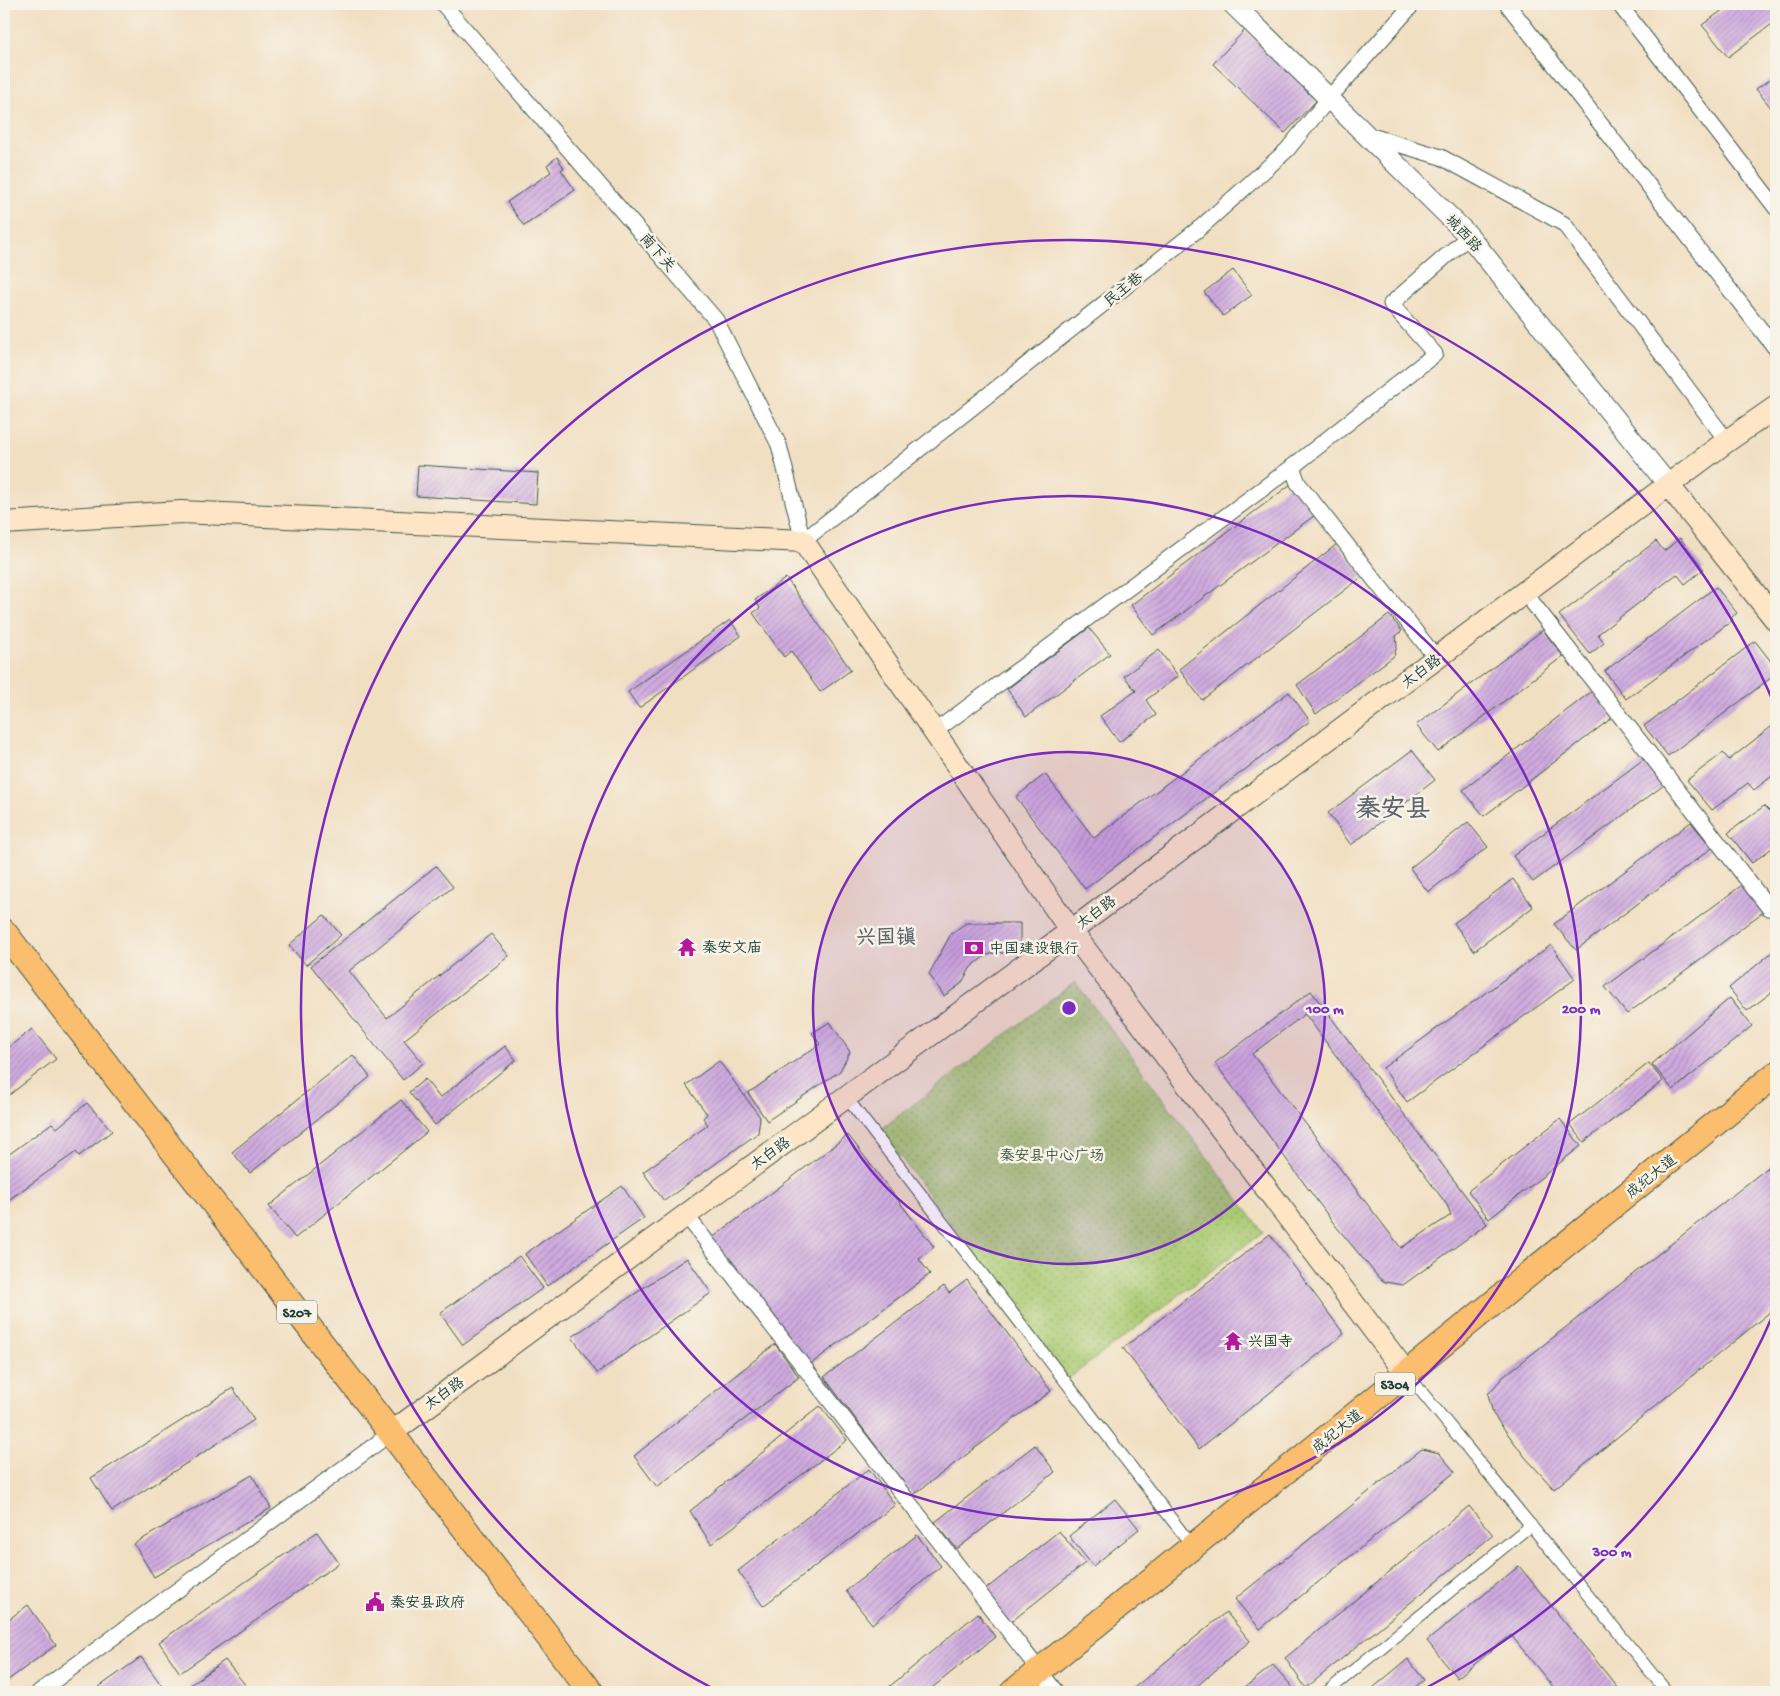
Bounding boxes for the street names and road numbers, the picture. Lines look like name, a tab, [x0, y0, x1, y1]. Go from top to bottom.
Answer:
street label: 城西路	[1441, 212, 1484, 257]
street label: 南下关	[635, 230, 679, 276]
street label: 民主巷	[1101, 269, 1147, 312]
street label: 太白路	[1399, 652, 1446, 693]
street label: 太白路	[1074, 893, 1121, 934]
street label: 太白路	[748, 1134, 795, 1175]
street label: 成纪大道	[1623, 1152, 1681, 1203]
road number: S207	[277, 1300, 317, 1324]
road number: S304	[1375, 1372, 1415, 1396]
street label: 太白路	[422, 1374, 469, 1415]
street label: 成纪大道	[1309, 1407, 1367, 1458]

